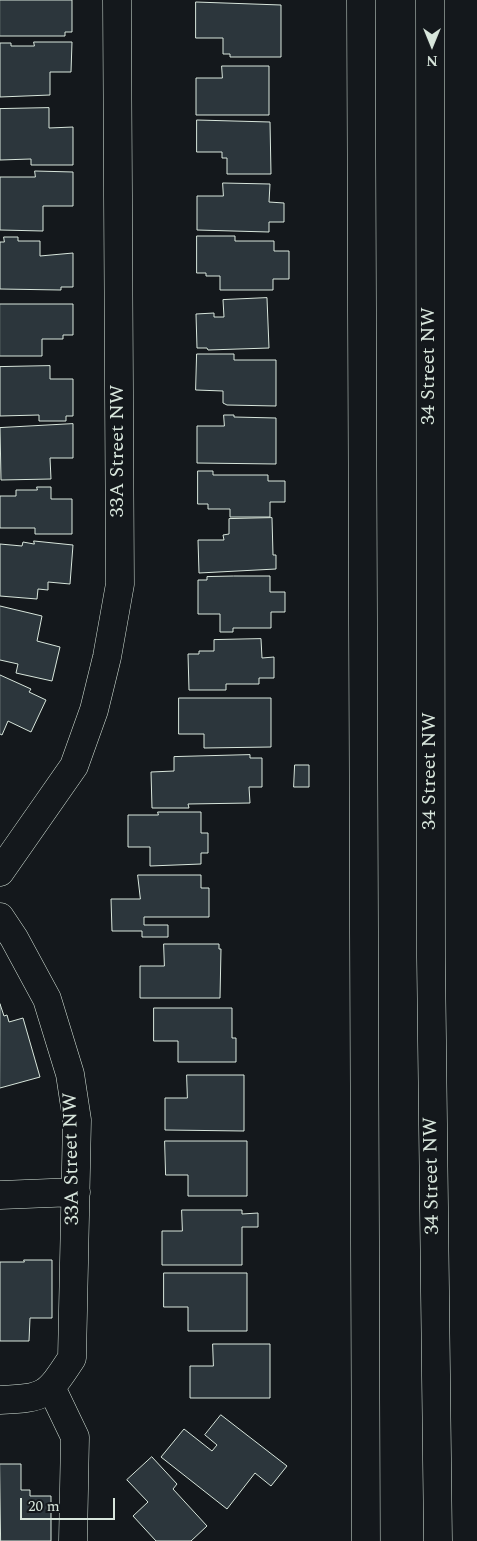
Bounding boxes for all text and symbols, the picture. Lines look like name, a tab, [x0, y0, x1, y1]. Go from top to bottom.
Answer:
north arrow	[407, 20, 457, 70]
text: N	[426, 50, 438, 71]
street label: 34 Street NW	[418, 307, 442, 425]
street label: 33A Street NW	[107, 385, 131, 517]
street label: 34 Street NW	[419, 712, 443, 830]
street label: 33A Street NW	[60, 1092, 86, 1226]
street label: 34 Street NW	[420, 1117, 446, 1235]
scale bar	[22, 1488, 118, 1520]
text: 20 m	[28, 1495, 60, 1518]

